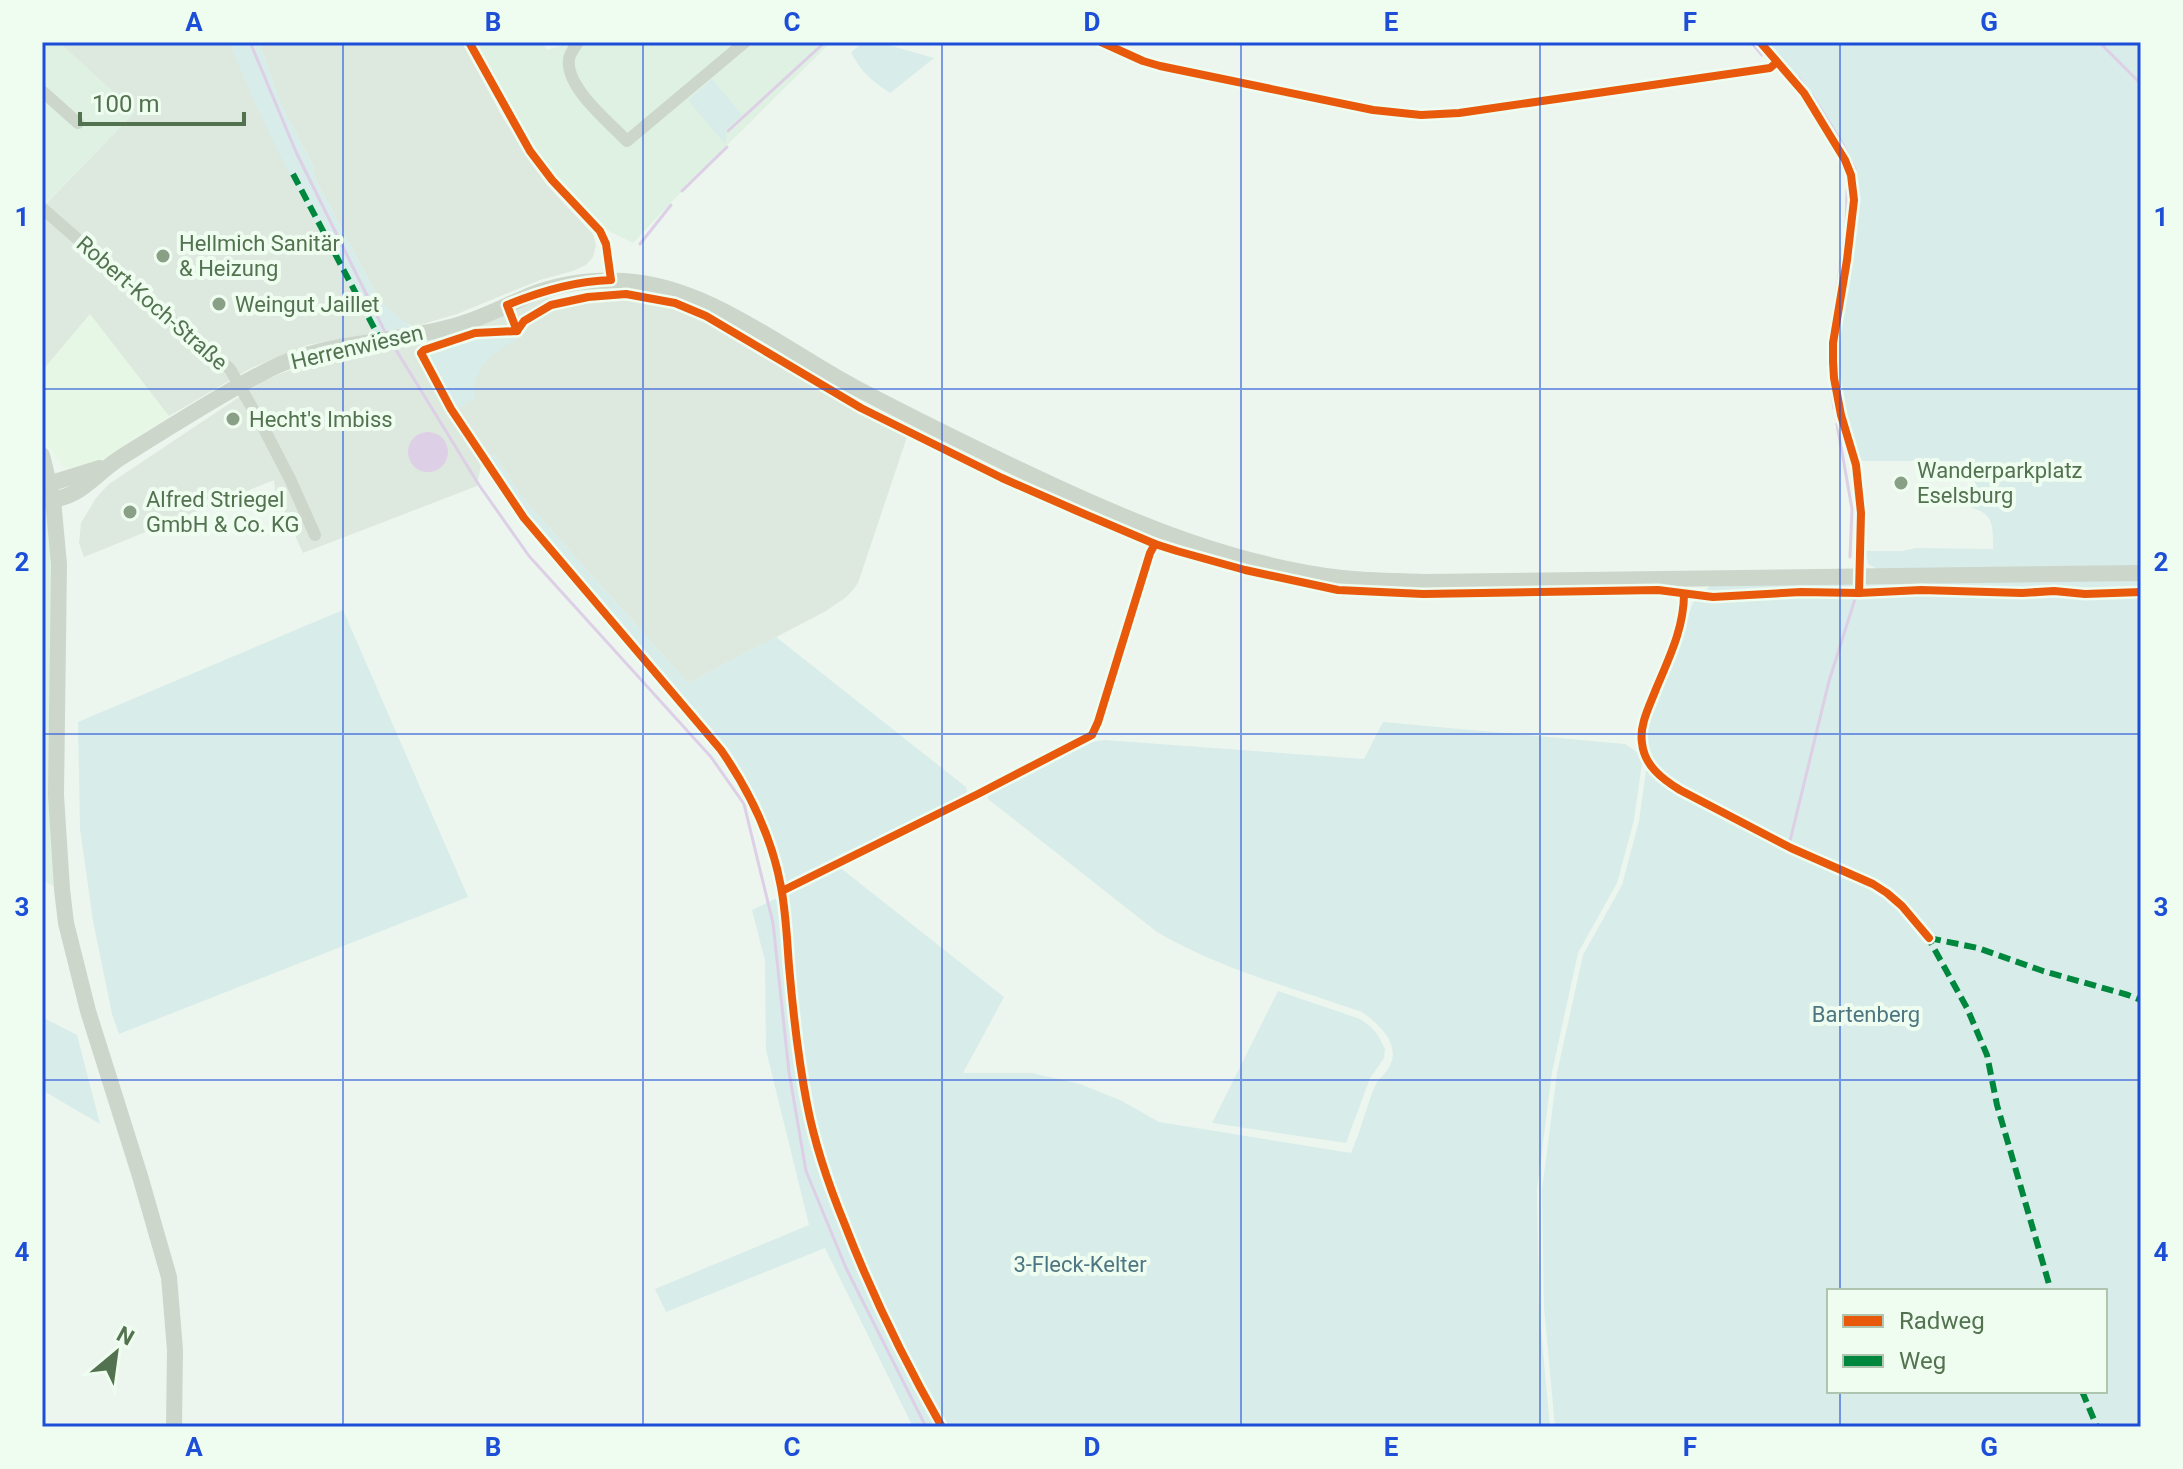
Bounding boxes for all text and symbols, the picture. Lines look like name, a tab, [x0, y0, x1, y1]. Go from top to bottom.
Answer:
text: A	[185, 7, 203, 37]
text: B	[485, 7, 501, 37]
text: C	[783, 7, 801, 37]
text: D	[1084, 7, 1100, 37]
text: E	[1384, 7, 1399, 37]
text: F	[1683, 7, 1697, 37]
text: G	[1980, 7, 1998, 37]
scale bar	[80, 76, 244, 126]
text: 100 m	[92, 90, 159, 118]
text: 1	[15, 202, 29, 232]
text: 1	[2154, 202, 2168, 232]
street label: Robert-Koch-Straße	[72, 231, 232, 375]
place label: Hellmich Sanitär & Heizung	[179, 231, 340, 281]
marker: Hellmich Sanitär & Heizung	[154, 247, 172, 265]
place label: Weingut Jaillet	[235, 292, 380, 317]
marker: Weingut Jaillet	[210, 295, 228, 313]
street label: Herrenwiesen	[289, 320, 425, 374]
place label: Hecht's Imbiss	[249, 407, 393, 432]
marker: Hecht's Imbiss	[224, 410, 242, 428]
place label: Wanderparkplatz Eselsburg	[1917, 458, 2083, 508]
marker: Wanderparkplatz Eselsburg	[1892, 474, 1910, 492]
place label: Alfred Striegel GmbH & Co. KG	[146, 487, 300, 537]
marker: Alfred Striegel GmbH & Co. KG	[121, 503, 139, 521]
text: 2	[15, 547, 29, 577]
text: 2	[2154, 547, 2168, 577]
text: 3	[15, 892, 29, 922]
text: 3	[2154, 892, 2168, 922]
park label: Bartenberg	[1812, 1002, 1920, 1027]
text: 4	[15, 1237, 30, 1267]
text: 4	[2154, 1237, 2169, 1267]
park label: 3-Fleck-Kelter	[1013, 1252, 1147, 1277]
legend	[1827, 1289, 2107, 1393]
text: Radweg	[1899, 1307, 1985, 1335]
north arrow	[76, 1313, 156, 1393]
text: N	[113, 1321, 138, 1351]
text: Weg	[1899, 1347, 1946, 1375]
text: A	[185, 1432, 203, 1462]
text: B	[485, 1432, 501, 1462]
text: C	[783, 1432, 801, 1462]
text: D	[1084, 1432, 1100, 1462]
text: E	[1384, 1432, 1399, 1462]
text: F	[1683, 1432, 1697, 1462]
text: G	[1980, 1432, 1998, 1462]

